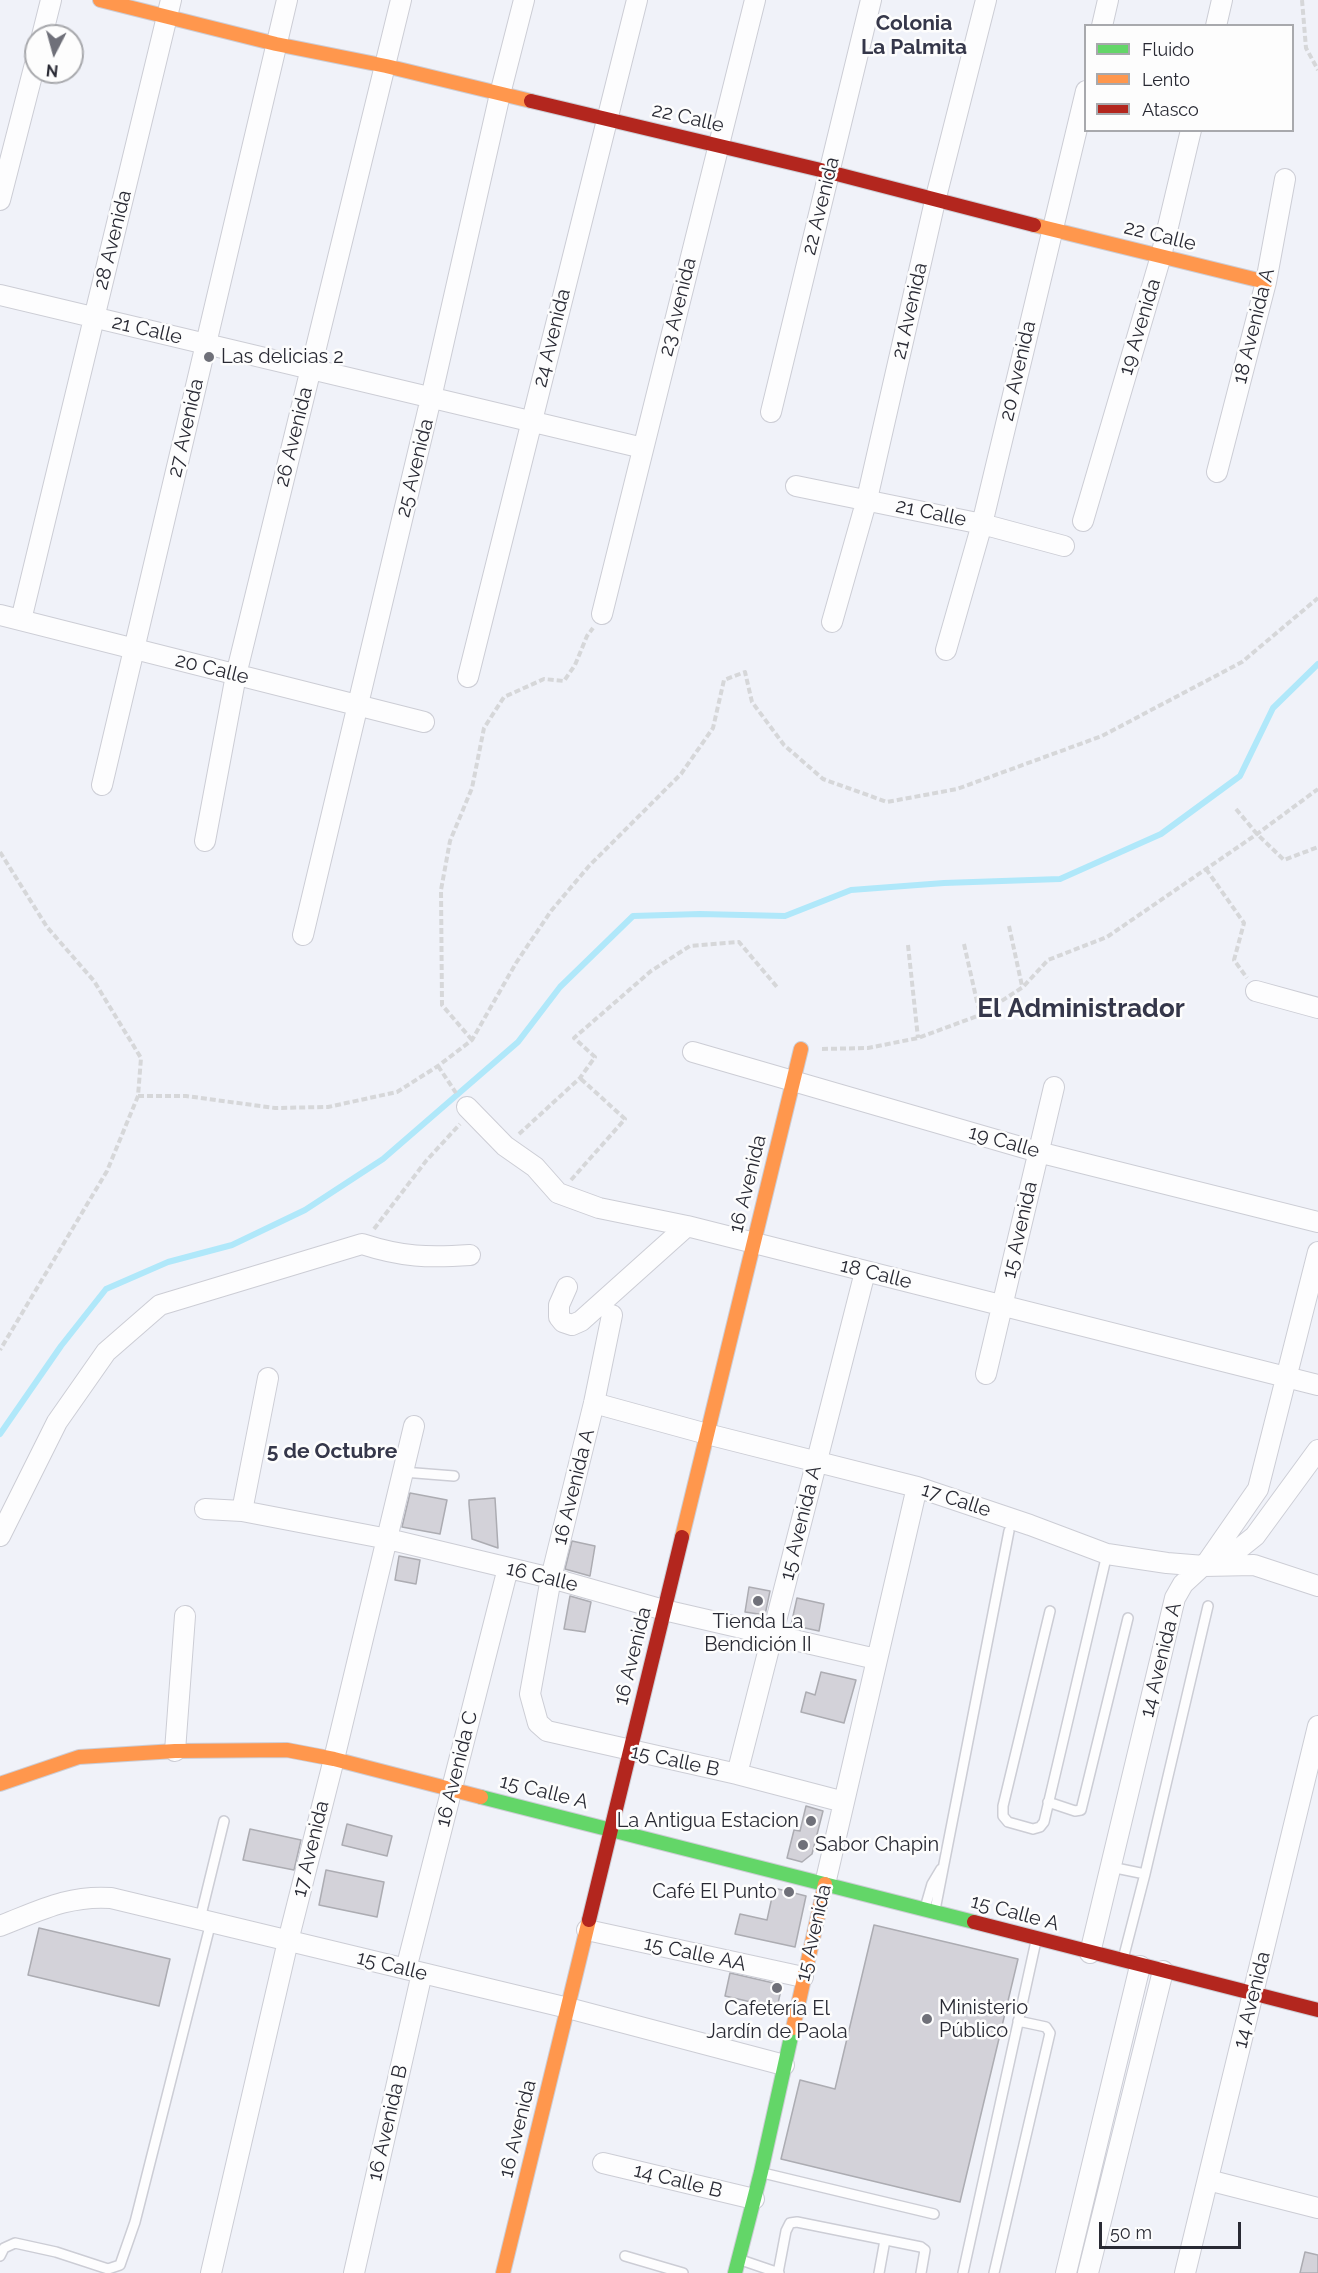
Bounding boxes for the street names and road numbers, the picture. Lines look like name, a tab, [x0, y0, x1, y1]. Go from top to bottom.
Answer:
street label: 22 Calle	[650, 98, 726, 138]
street label: 22 Avenida	[797, 154, 845, 258]
street label: 28 Avenida	[89, 188, 137, 292]
street label: 22 Calle	[1122, 216, 1198, 256]
street label: 23 Avenida	[654, 255, 702, 359]
street label: 21 Avenida	[887, 260, 933, 362]
street label: 18 Avenida A	[1228, 266, 1280, 386]
street label: 19 Avenida	[1114, 276, 1166, 378]
street label: 24 Avenida	[528, 286, 576, 390]
street label: 21 Calle	[110, 310, 184, 350]
street label: 20 Avenida	[995, 319, 1041, 423]
street label: 27 Avenida	[163, 376, 209, 480]
street label: 26 Avenida	[270, 385, 318, 489]
street label: 25 Avenida	[391, 416, 439, 520]
street label: 21 Calle	[894, 494, 968, 532]
street label: 20 Calle	[173, 648, 251, 690]
street label: 19 Calle	[966, 1120, 1042, 1164]
street label: 16 Avenida	[724, 1133, 772, 1235]
street label: 15 Avenida	[997, 1179, 1043, 1281]
street label: 18 Calle	[838, 1254, 914, 1294]
street label: 16 Avenida A	[548, 1427, 600, 1547]
street label: 15 Avenida A	[775, 1463, 827, 1583]
street label: 17 Calle	[918, 1478, 994, 1522]
street label: 16 Calle	[504, 1557, 580, 1597]
street label: 14 Avenida A	[1135, 1600, 1187, 1720]
street label: 16 Avenida	[609, 1605, 657, 1707]
street label: 16 Avenida C	[431, 1708, 483, 1830]
street label: 15 Calle B	[628, 1740, 722, 1782]
street label: 15 Calle A	[497, 1769, 591, 1815]
street label: 17 Avenida	[287, 1798, 335, 1900]
street label: 15 Avenida	[791, 1882, 837, 1984]
street label: 15 Calle A	[968, 1890, 1062, 1936]
street label: 15 Calle AA	[642, 1931, 748, 1977]
street label: 15 Calle	[354, 1946, 430, 1986]
street label: 14 Avenida	[1228, 1949, 1276, 2051]
street label: 16 Avenida B	[363, 2063, 413, 2183]
street label: 16 Avenida	[494, 2078, 542, 2180]
street label: 14 Calle B	[631, 2158, 725, 2204]

